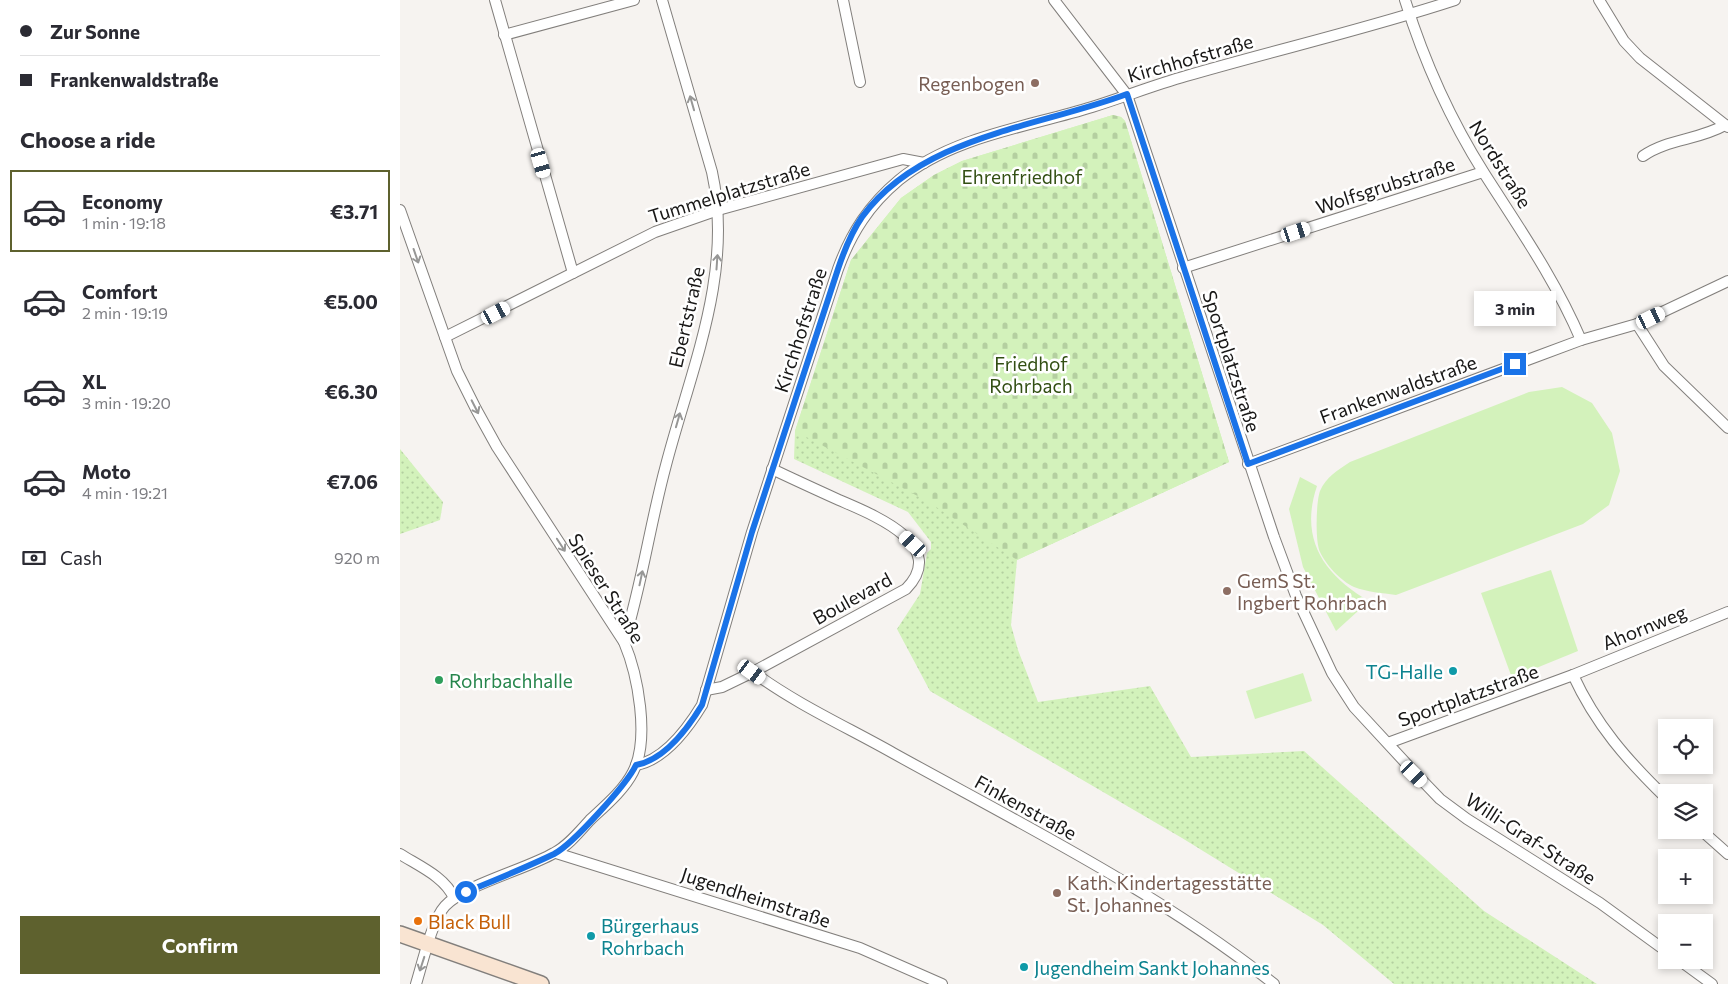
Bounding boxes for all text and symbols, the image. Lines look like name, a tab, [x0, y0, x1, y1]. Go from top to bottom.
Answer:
text: Zur Sonne	[50, 20, 140, 43]
street label: Kirchhofstraße	[1124, 29, 1256, 87]
text: Frankenwaldstraße	[50, 68, 219, 91]
place label: Regenbogen	[918, 72, 1025, 95]
marker: Regenbogen	[1029, 77, 1041, 89]
one-way arrow	[686, 96, 696, 112]
street label: Nordstraße	[1465, 116, 1537, 212]
text: Choose a ride	[20, 126, 155, 153]
car	[529, 147, 552, 179]
street label: Wolfsgrubstraße	[1313, 152, 1457, 218]
street label: Tummelplatzstraße	[645, 156, 813, 228]
park label: Ehrenfriedhof	[962, 165, 1083, 188]
icon: car	[22, 189, 67, 234]
text: Economy	[82, 190, 163, 213]
text: €3.71	[330, 200, 378, 223]
text: 1 min · 19:18	[82, 213, 166, 232]
car	[1279, 220, 1312, 244]
one-way arrow	[412, 247, 421, 263]
one-way arrow	[712, 255, 721, 271]
street label: Ebertstraße	[663, 264, 709, 370]
street label: Kirchhofstraße	[769, 265, 831, 395]
icon: car	[22, 279, 67, 324]
text: Comfort	[82, 280, 158, 303]
street label: Sportplatzstraße	[1198, 287, 1266, 435]
text: €5.00	[324, 290, 378, 313]
callout: 3 min	[1474, 292, 1556, 326]
text: 3 min	[1495, 299, 1535, 318]
car	[479, 300, 512, 326]
text: 2 min · 19:19	[82, 303, 168, 322]
car	[1634, 305, 1667, 331]
street label: Frankenwaldstraße	[1316, 350, 1480, 428]
park label: Friedhof Rohrbach	[989, 352, 1073, 397]
route end	[1504, 353, 1526, 375]
icon: car	[22, 369, 67, 414]
text: XL	[82, 370, 107, 393]
text: €6.30	[324, 380, 378, 403]
text: 3 min · 19:20	[82, 393, 171, 412]
one-way arrow	[471, 399, 480, 414]
one-way arrow	[674, 412, 684, 428]
icon: car	[22, 459, 67, 504]
text: Moto	[82, 460, 131, 483]
text: €7.06	[327, 470, 378, 493]
text: 4 min · 19:21	[82, 483, 168, 502]
car	[896, 528, 929, 560]
street label: Spieser Straße	[564, 529, 650, 647]
one-way arrow	[555, 538, 566, 552]
icon: cash	[20, 544, 48, 572]
text: Cash	[60, 546, 102, 569]
text: 920 m	[334, 548, 380, 567]
street label: Boulevard	[809, 567, 895, 629]
place label: GemS St. Ingbert Rohrbach	[1237, 569, 1387, 614]
one-way arrow	[637, 571, 646, 587]
marker: GemS St. Ingbert Rohrbach	[1221, 585, 1233, 597]
street label: Ahornweg	[1599, 600, 1689, 654]
car	[735, 657, 768, 687]
street label: Sportplatzstraße	[1395, 659, 1541, 731]
place label: TG-Halle	[1366, 660, 1443, 683]
marker: TG-Halle	[1447, 665, 1459, 677]
place label: Rohrbachhalle	[449, 669, 573, 692]
marker: Rohrbachhalle	[433, 674, 445, 686]
map controls	[1658, 719, 1713, 969]
button: locate	[1658, 719, 1713, 774]
car	[1398, 758, 1429, 790]
street label: Finkenstraße	[971, 770, 1081, 844]
button: layers	[1658, 784, 1713, 839]
street label: Willi-Graf-Straße	[1461, 787, 1601, 889]
button: +	[1658, 849, 1713, 904]
street label: Jugendheimstraße	[678, 862, 834, 932]
place label: Kath. Kindertagesstätte St. Johannes	[1067, 871, 1272, 916]
route start	[455, 881, 477, 903]
marker: Kath. Kindertagesstätte St. Johannes	[1051, 887, 1063, 899]
place label: Black Bull	[428, 910, 511, 933]
place label: Bürgerhaus Rohrbach	[601, 914, 699, 959]
button: −	[1658, 914, 1713, 969]
marker: Black Bull	[412, 915, 424, 927]
button: Confirm	[20, 916, 380, 974]
marker: Bürgerhaus Rohrbach	[585, 930, 597, 942]
one-way arrow	[417, 955, 426, 971]
place label: Jugendheim Sankt Johannes	[1034, 956, 1270, 979]
marker: Jugendheim Sankt Johannes	[1018, 961, 1030, 973]

